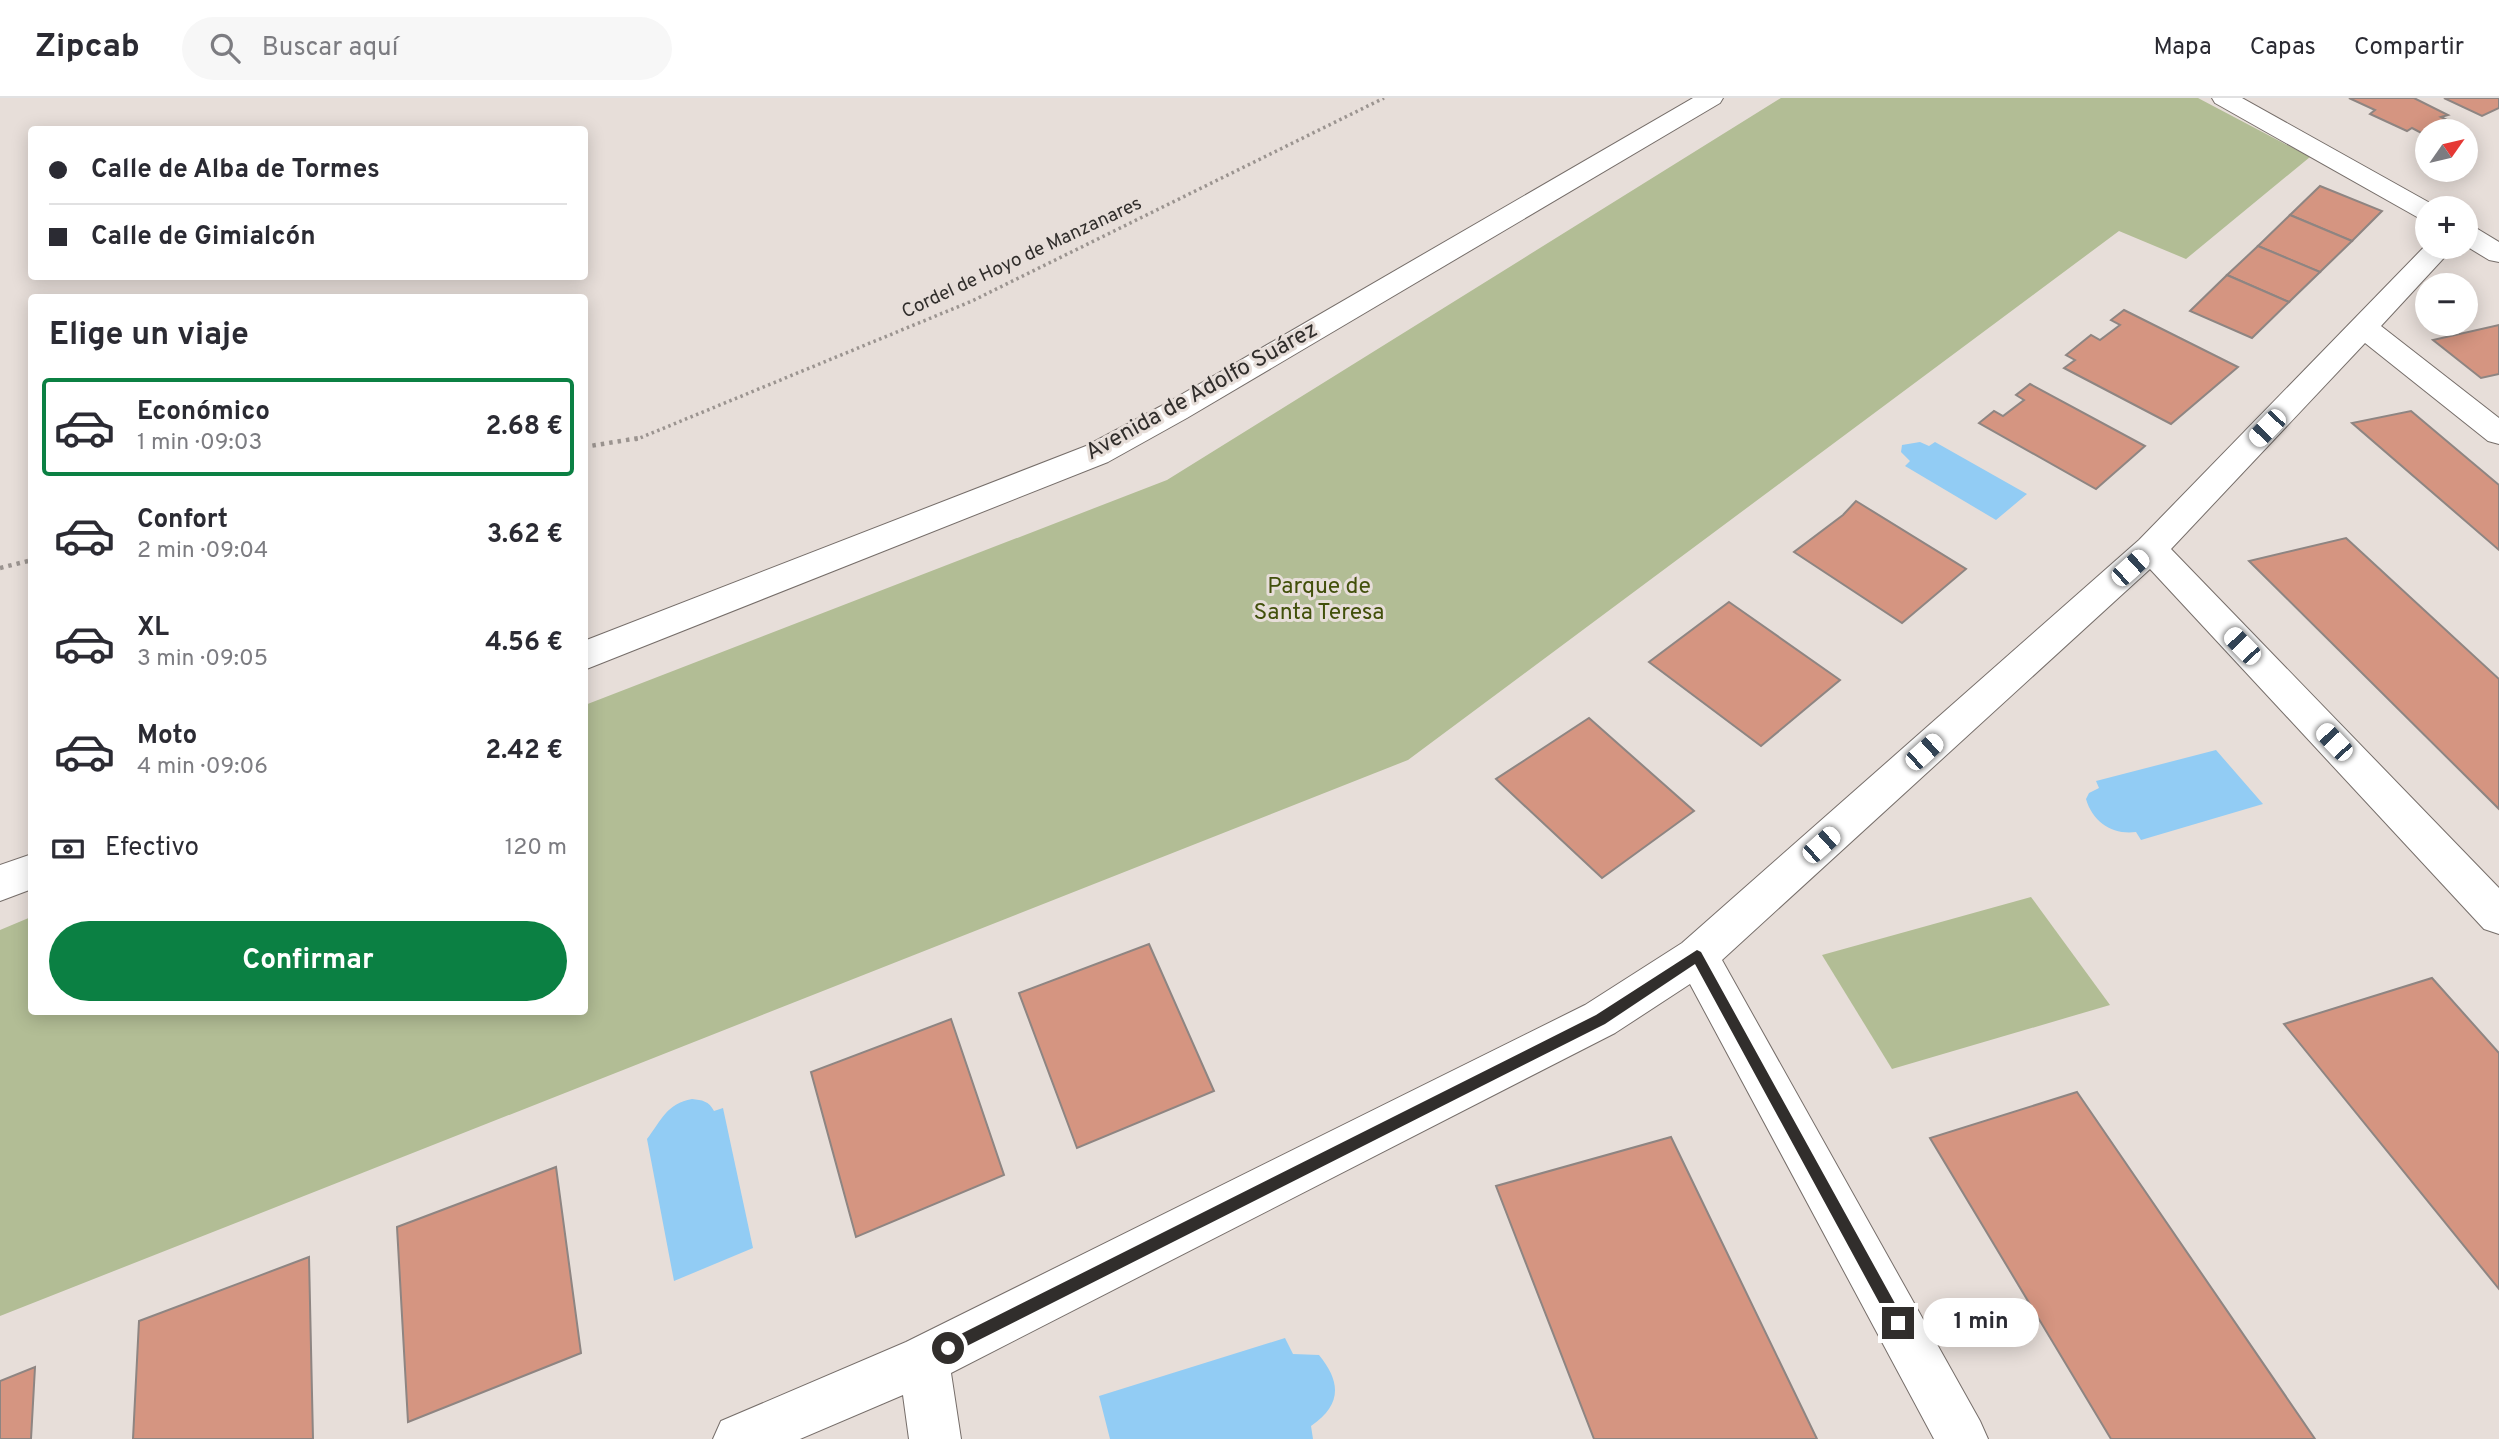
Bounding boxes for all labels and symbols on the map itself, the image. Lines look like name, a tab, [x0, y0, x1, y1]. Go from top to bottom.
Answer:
north arrow	[2415, 119, 2478, 182]
street label: Cordel de Hoyo de Manzanares	[898, 192, 1146, 324]
street label: Avenida de Adolfo Suárez	[1081, 316, 1323, 468]
car	[2245, 406, 2290, 450]
car	[2108, 546, 2153, 590]
park label: Parque de Santa Teresa	[1254, 573, 1384, 628]
car	[2220, 624, 2265, 668]
car	[2312, 719, 2357, 765]
car	[1902, 730, 1947, 774]
car	[1799, 823, 1844, 867]
callout: 1 min	[1923, 1298, 2038, 1348]
route end	[1882, 1307, 1914, 1339]
route start	[932, 1332, 964, 1364]

